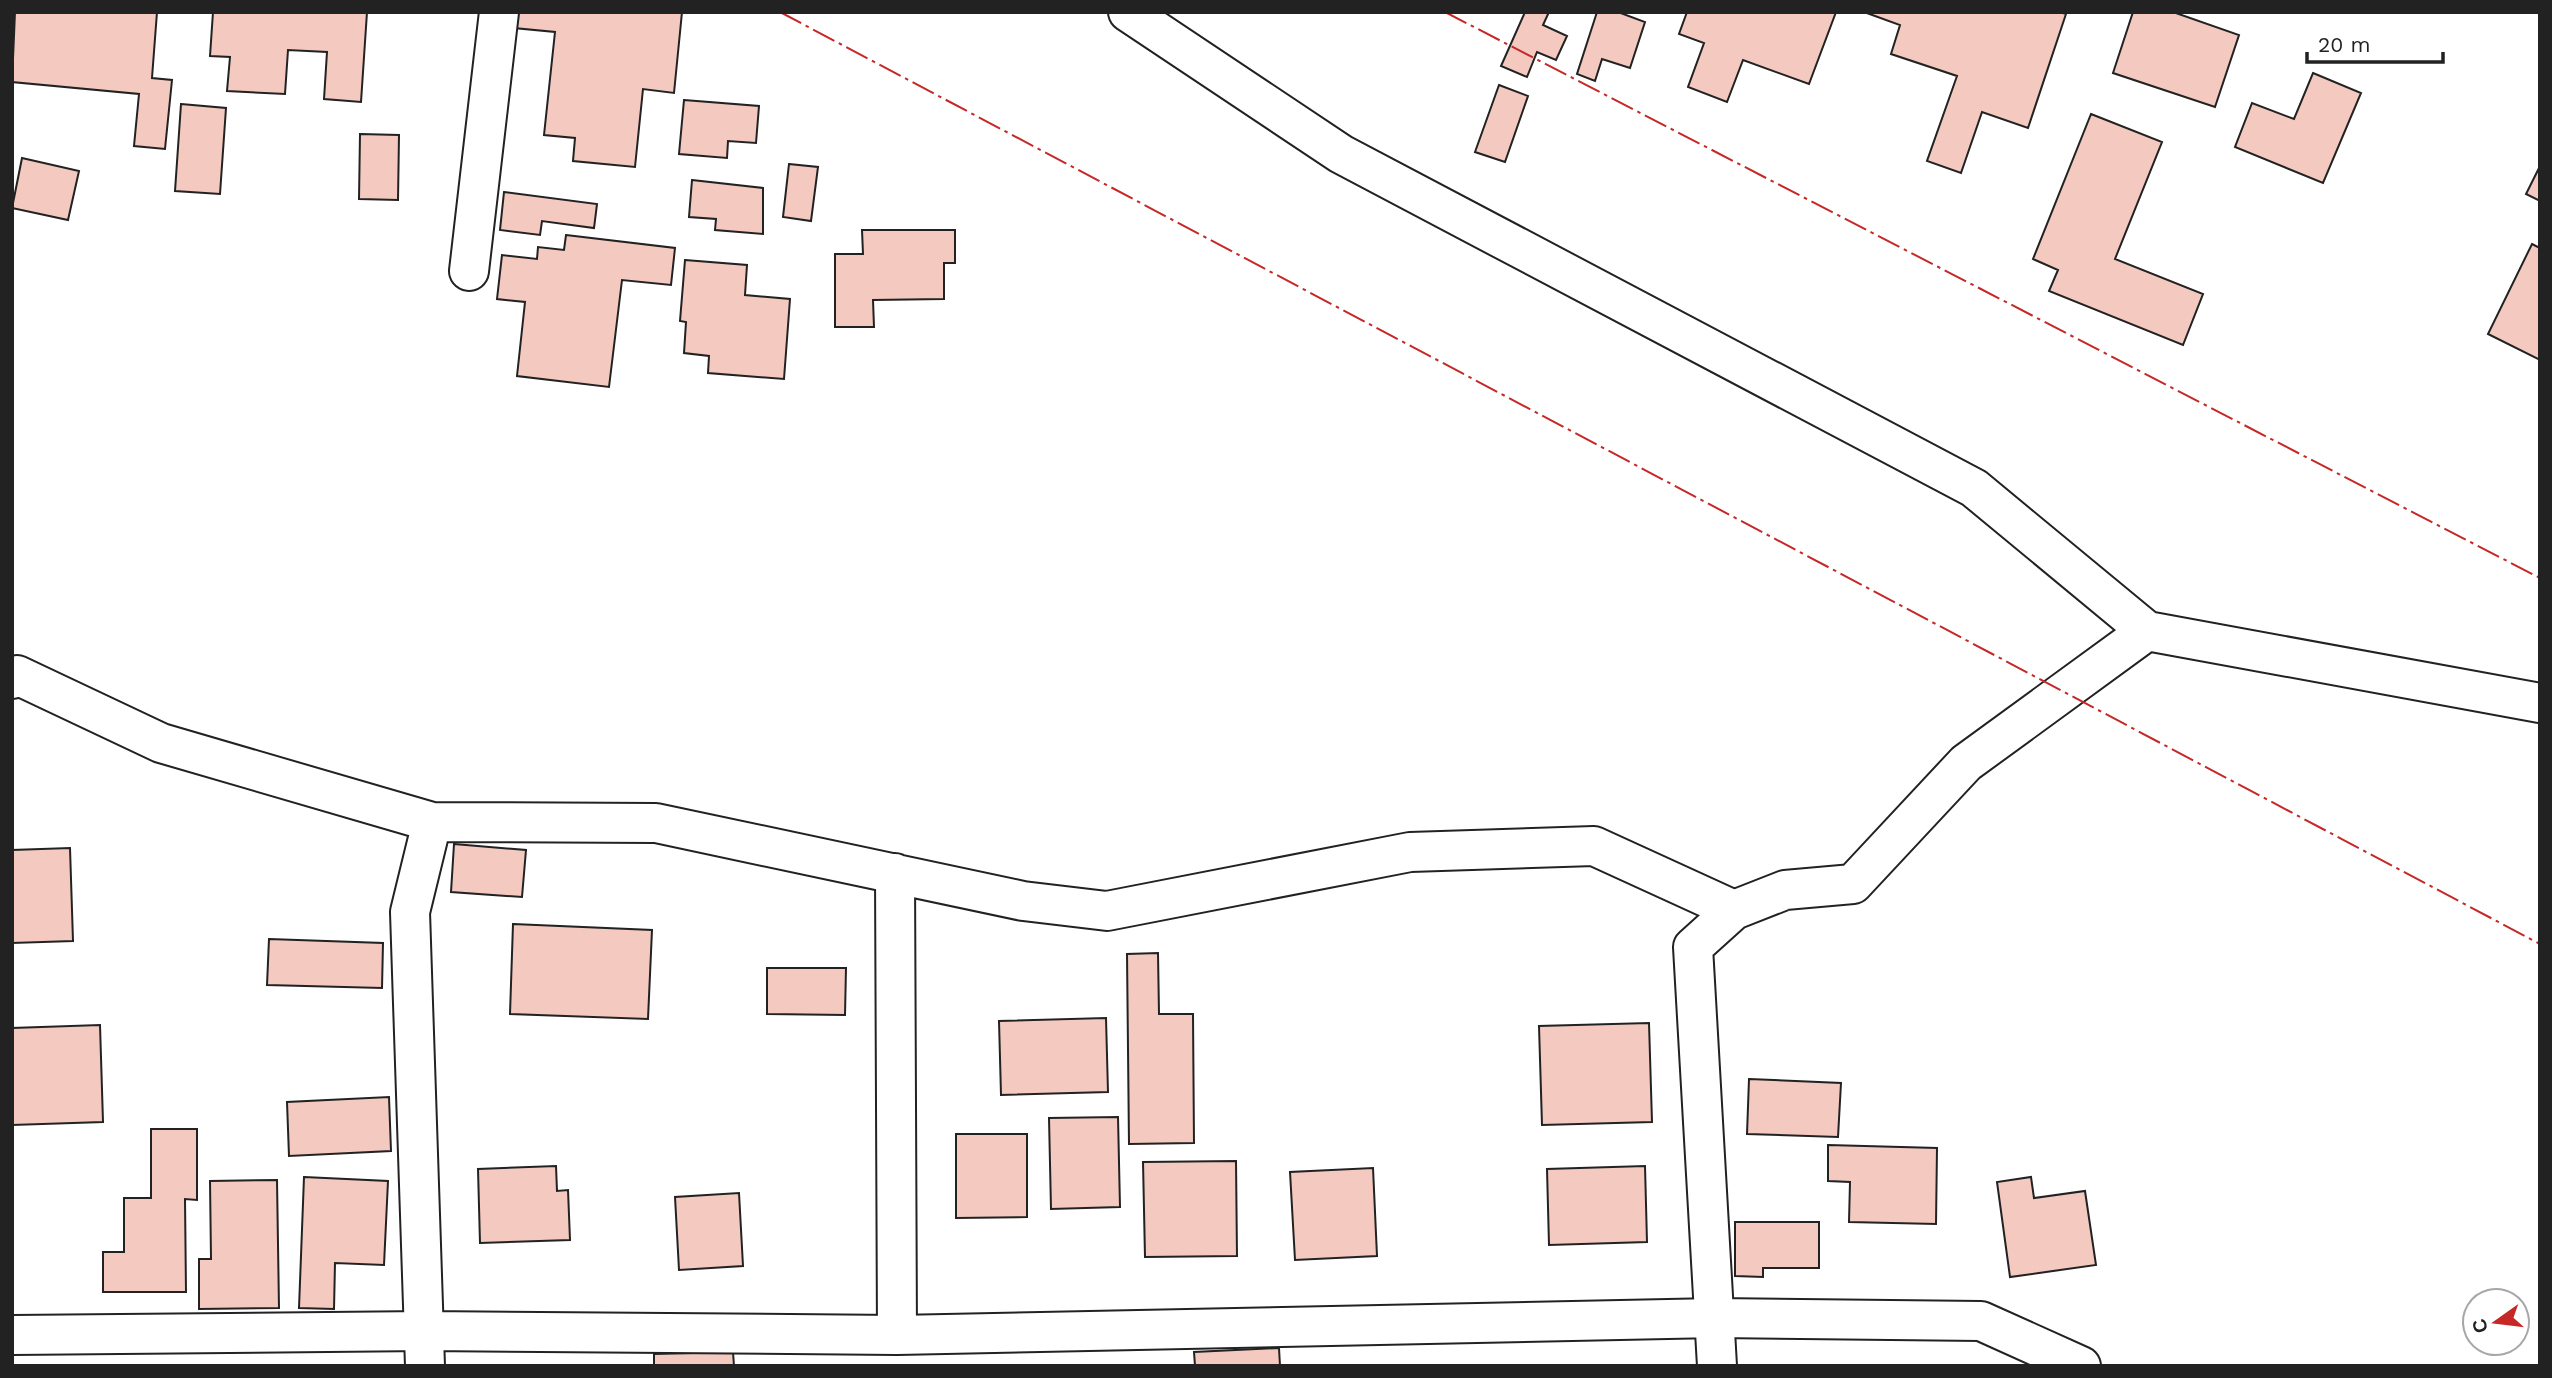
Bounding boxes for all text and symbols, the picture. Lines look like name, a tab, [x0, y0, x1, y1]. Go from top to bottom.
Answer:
scale bar	[2307, 21, 2444, 65]
text: 20 m	[2318, 32, 2370, 57]
north arrow	[2461, 1287, 2531, 1357]
text: С	[2467, 1316, 2493, 1335]

